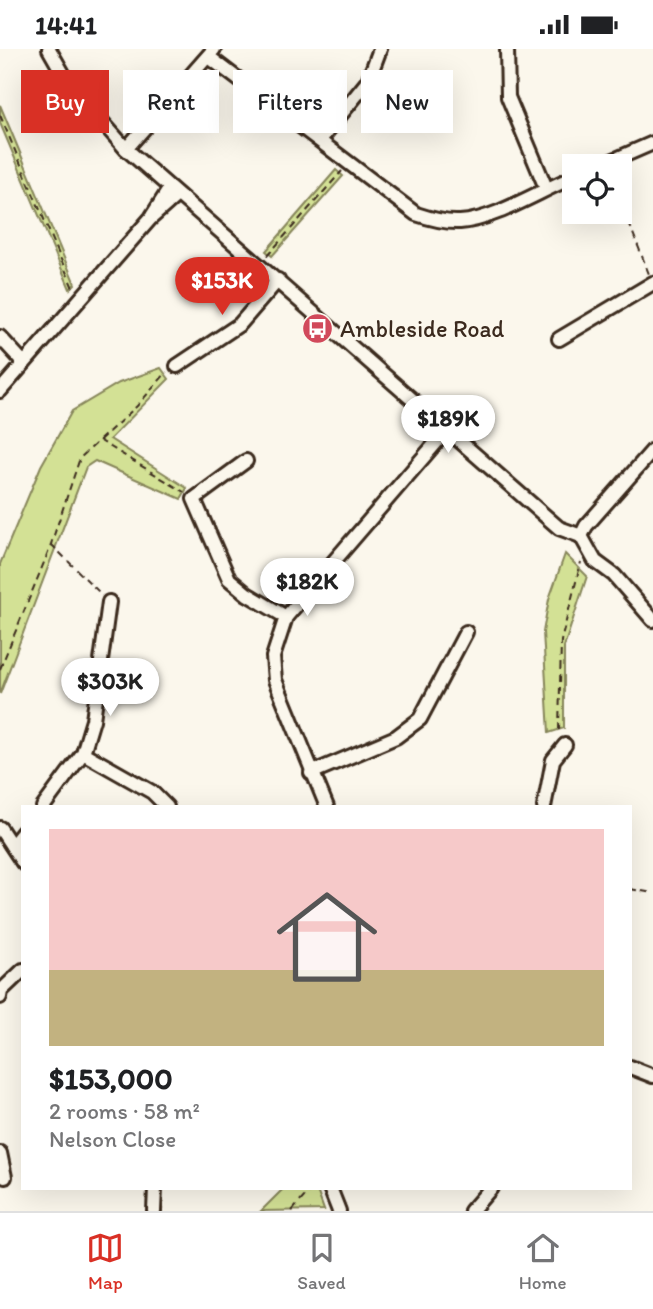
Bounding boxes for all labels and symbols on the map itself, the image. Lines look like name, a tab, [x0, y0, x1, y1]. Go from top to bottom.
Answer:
pin: $153K	[173, 257, 271, 317]
bus stop icon: Ambleside Road	[300, 312, 334, 346]
place label: Ambleside Road	[340, 314, 504, 343]
pin: $189K	[399, 395, 497, 455]
pin: $182K	[258, 559, 356, 618]
pin: $303K	[61, 659, 159, 718]

